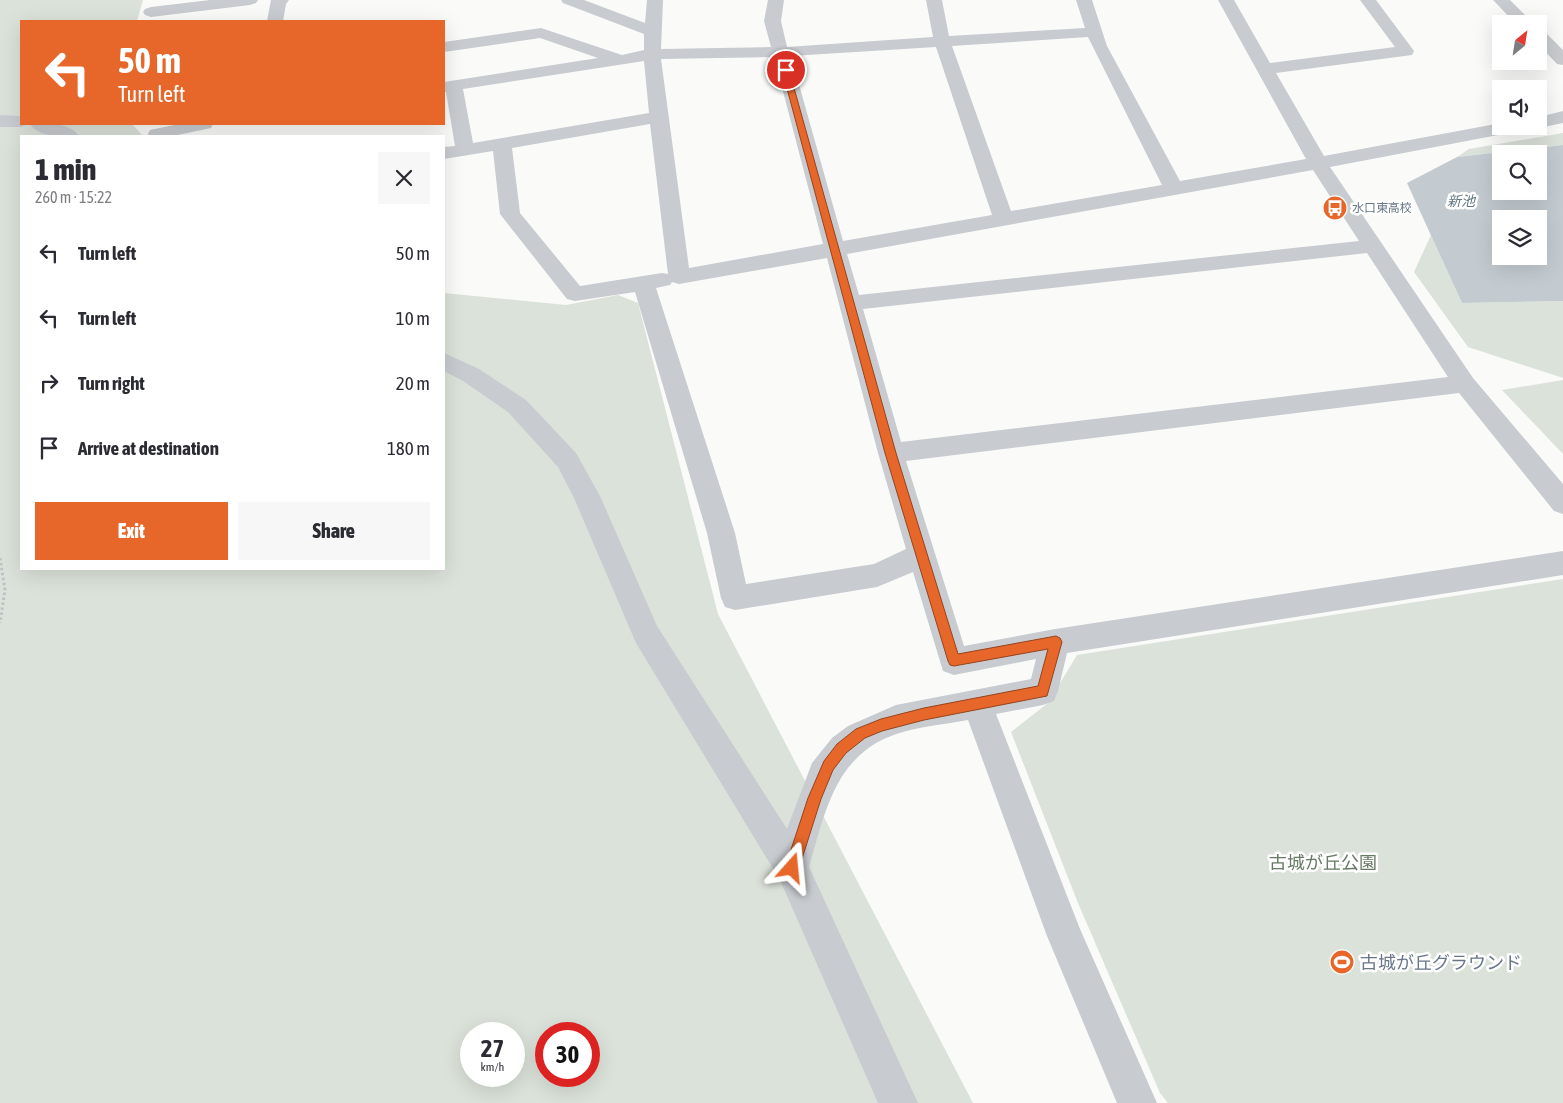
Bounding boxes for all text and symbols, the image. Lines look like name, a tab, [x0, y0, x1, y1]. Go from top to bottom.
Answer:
north arrow	[1492, 15, 1548, 70]
map controls	[1492, 15, 1547, 265]
icon: left	[35, 40, 100, 105]
text: 50 m	[118, 40, 181, 80]
pin	[765, 49, 807, 91]
icon: arrive	[772, 56, 800, 84]
button: sound	[1492, 80, 1547, 135]
text: Turn left	[118, 81, 185, 107]
button: search	[1492, 145, 1547, 200]
text: 1 min	[35, 152, 96, 186]
button: close	[378, 152, 430, 204]
text: 260 m · 15:22	[35, 188, 112, 206]
water label: 新池	[1447, 193, 1477, 209]
bus stop icon: 水口東高校	[1322, 195, 1348, 221]
place label: 水口東高校	[1352, 201, 1412, 215]
button: layers	[1492, 210, 1547, 265]
icon: left	[35, 239, 63, 267]
text: Turn left	[78, 242, 136, 264]
text: 50 m	[396, 242, 430, 264]
icon: left	[35, 304, 63, 332]
text: Turn left	[78, 307, 136, 329]
text: 10 m	[396, 307, 430, 329]
icon: right	[35, 369, 63, 397]
text: Turn right	[78, 372, 145, 394]
text: 20 m	[396, 372, 430, 394]
icon: arrive	[35, 434, 63, 462]
text: Arrive at destination	[78, 437, 219, 459]
text: 180 m	[387, 437, 430, 459]
button: Exit	[35, 502, 228, 560]
button: Share	[238, 502, 430, 560]
position arrow	[765, 841, 817, 893]
park label: 古城が丘公園	[1269, 852, 1377, 873]
sports icon: 古城が丘グラウンド	[1329, 949, 1355, 975]
place label: 古城が丘グラウンド	[1360, 952, 1522, 973]
speed limit sign: 30	[535, 1022, 600, 1087]
text: 27	[481, 1034, 504, 1062]
text: km/h	[481, 1060, 504, 1074]

